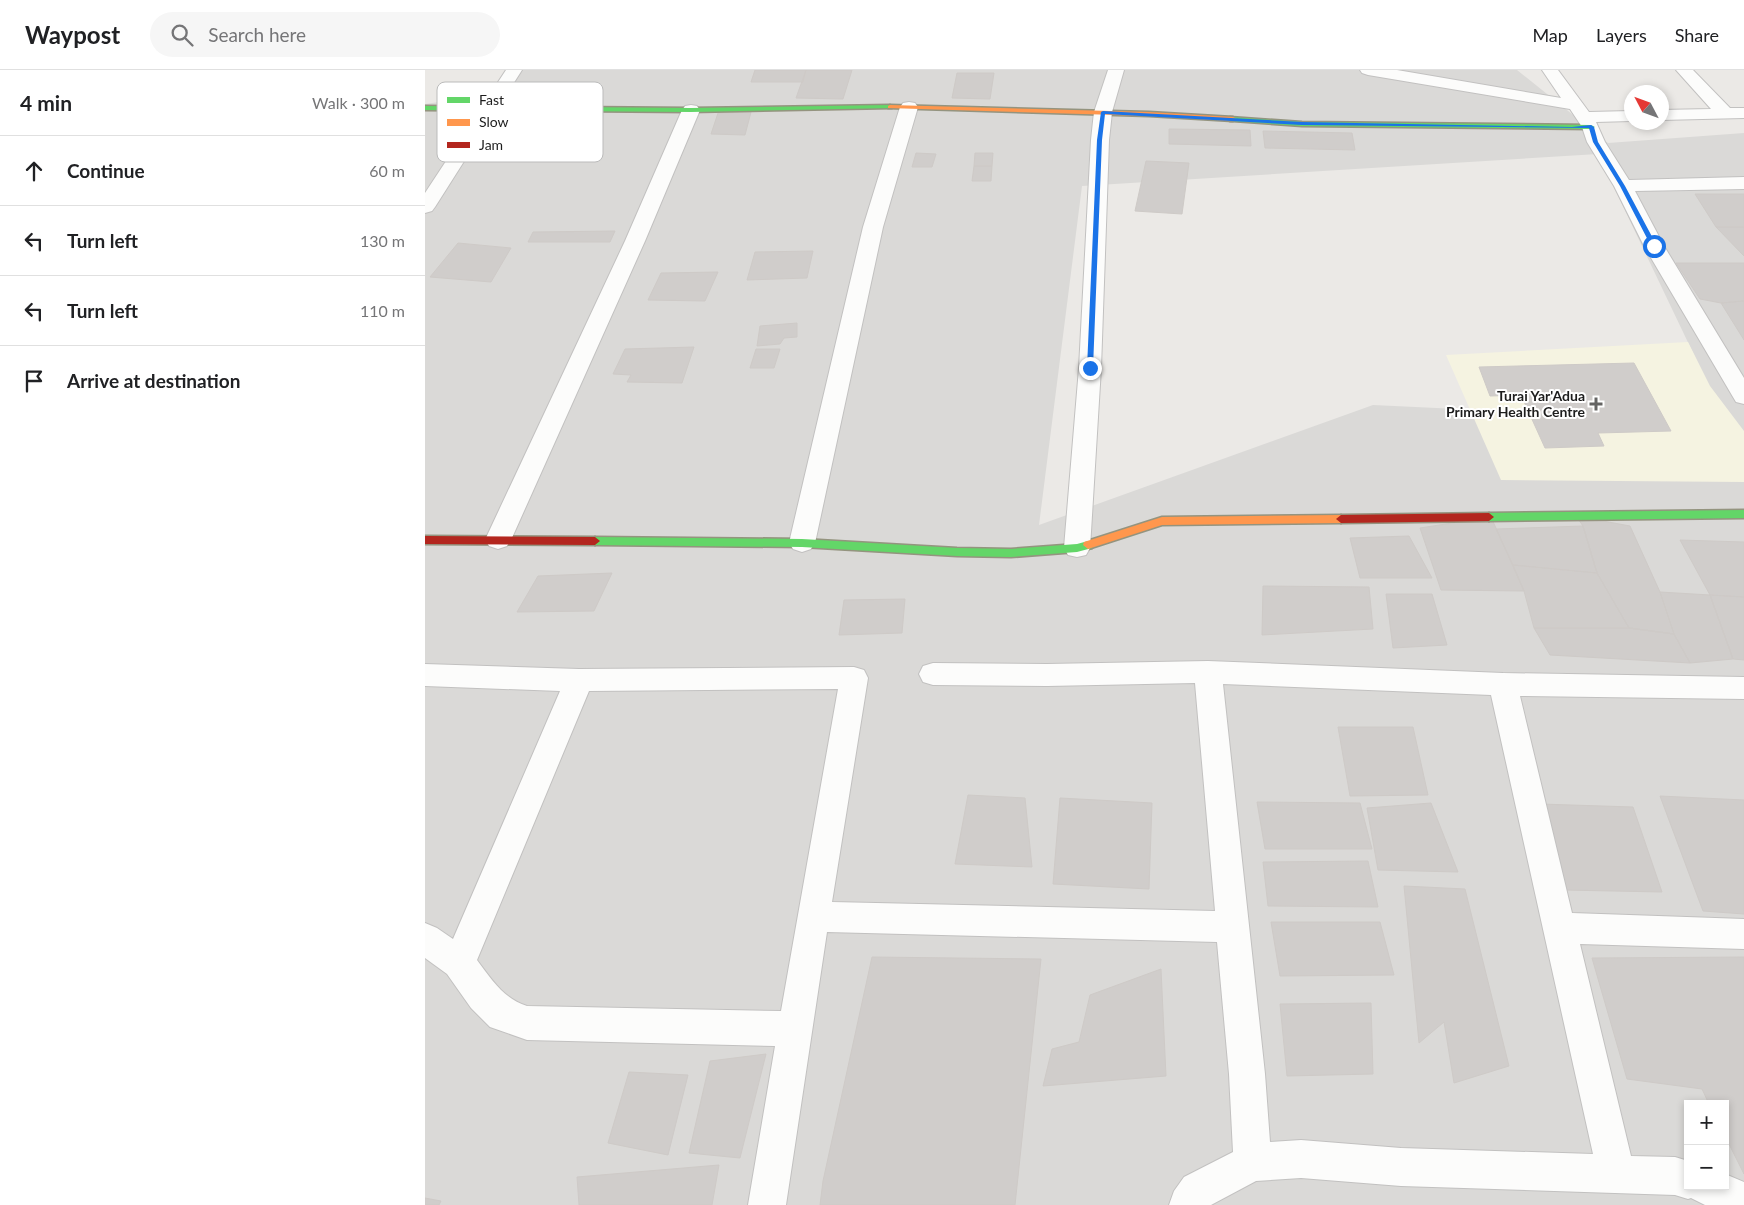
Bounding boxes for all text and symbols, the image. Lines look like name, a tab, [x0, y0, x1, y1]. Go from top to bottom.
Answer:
search box	[150, 12, 500, 57]
text: Waypost	[25, 20, 120, 49]
icon: search	[168, 21, 196, 49]
text: Search here	[208, 23, 306, 46]
text: Map	[1532, 24, 1568, 46]
text: Layers	[1596, 24, 1647, 46]
text: Share	[1675, 24, 1719, 46]
legend	[437, 82, 603, 162]
north arrow	[1624, 85, 1669, 130]
text: 4 min	[20, 90, 72, 115]
text: Fast	[479, 91, 504, 108]
text: Walk · 300 m	[312, 93, 405, 112]
text: Slow	[479, 113, 509, 130]
text: Jam	[479, 136, 503, 153]
icon: ahead	[20, 157, 48, 185]
text: Continue	[67, 159, 145, 182]
text: 60 m	[369, 161, 405, 180]
icon: left	[20, 227, 48, 255]
text: Turn left	[67, 229, 138, 252]
text: 130 m	[360, 231, 405, 250]
route start	[1643, 235, 1666, 258]
icon: left	[20, 297, 48, 325]
text: Turn left	[67, 299, 138, 322]
text: 110 m	[360, 301, 405, 320]
route end	[1079, 357, 1102, 380]
icon: arrive	[20, 367, 48, 395]
text: Arrive at destination	[67, 369, 240, 392]
place label: Turai Yar'Adua Primary Health Centre	[1446, 387, 1586, 420]
marker: Turai Yar'Adua Primary Health Centre	[1589, 397, 1603, 411]
map controls	[1684, 1100, 1729, 1190]
button: +	[1684, 1100, 1729, 1145]
button: −	[1684, 1145, 1729, 1190]

